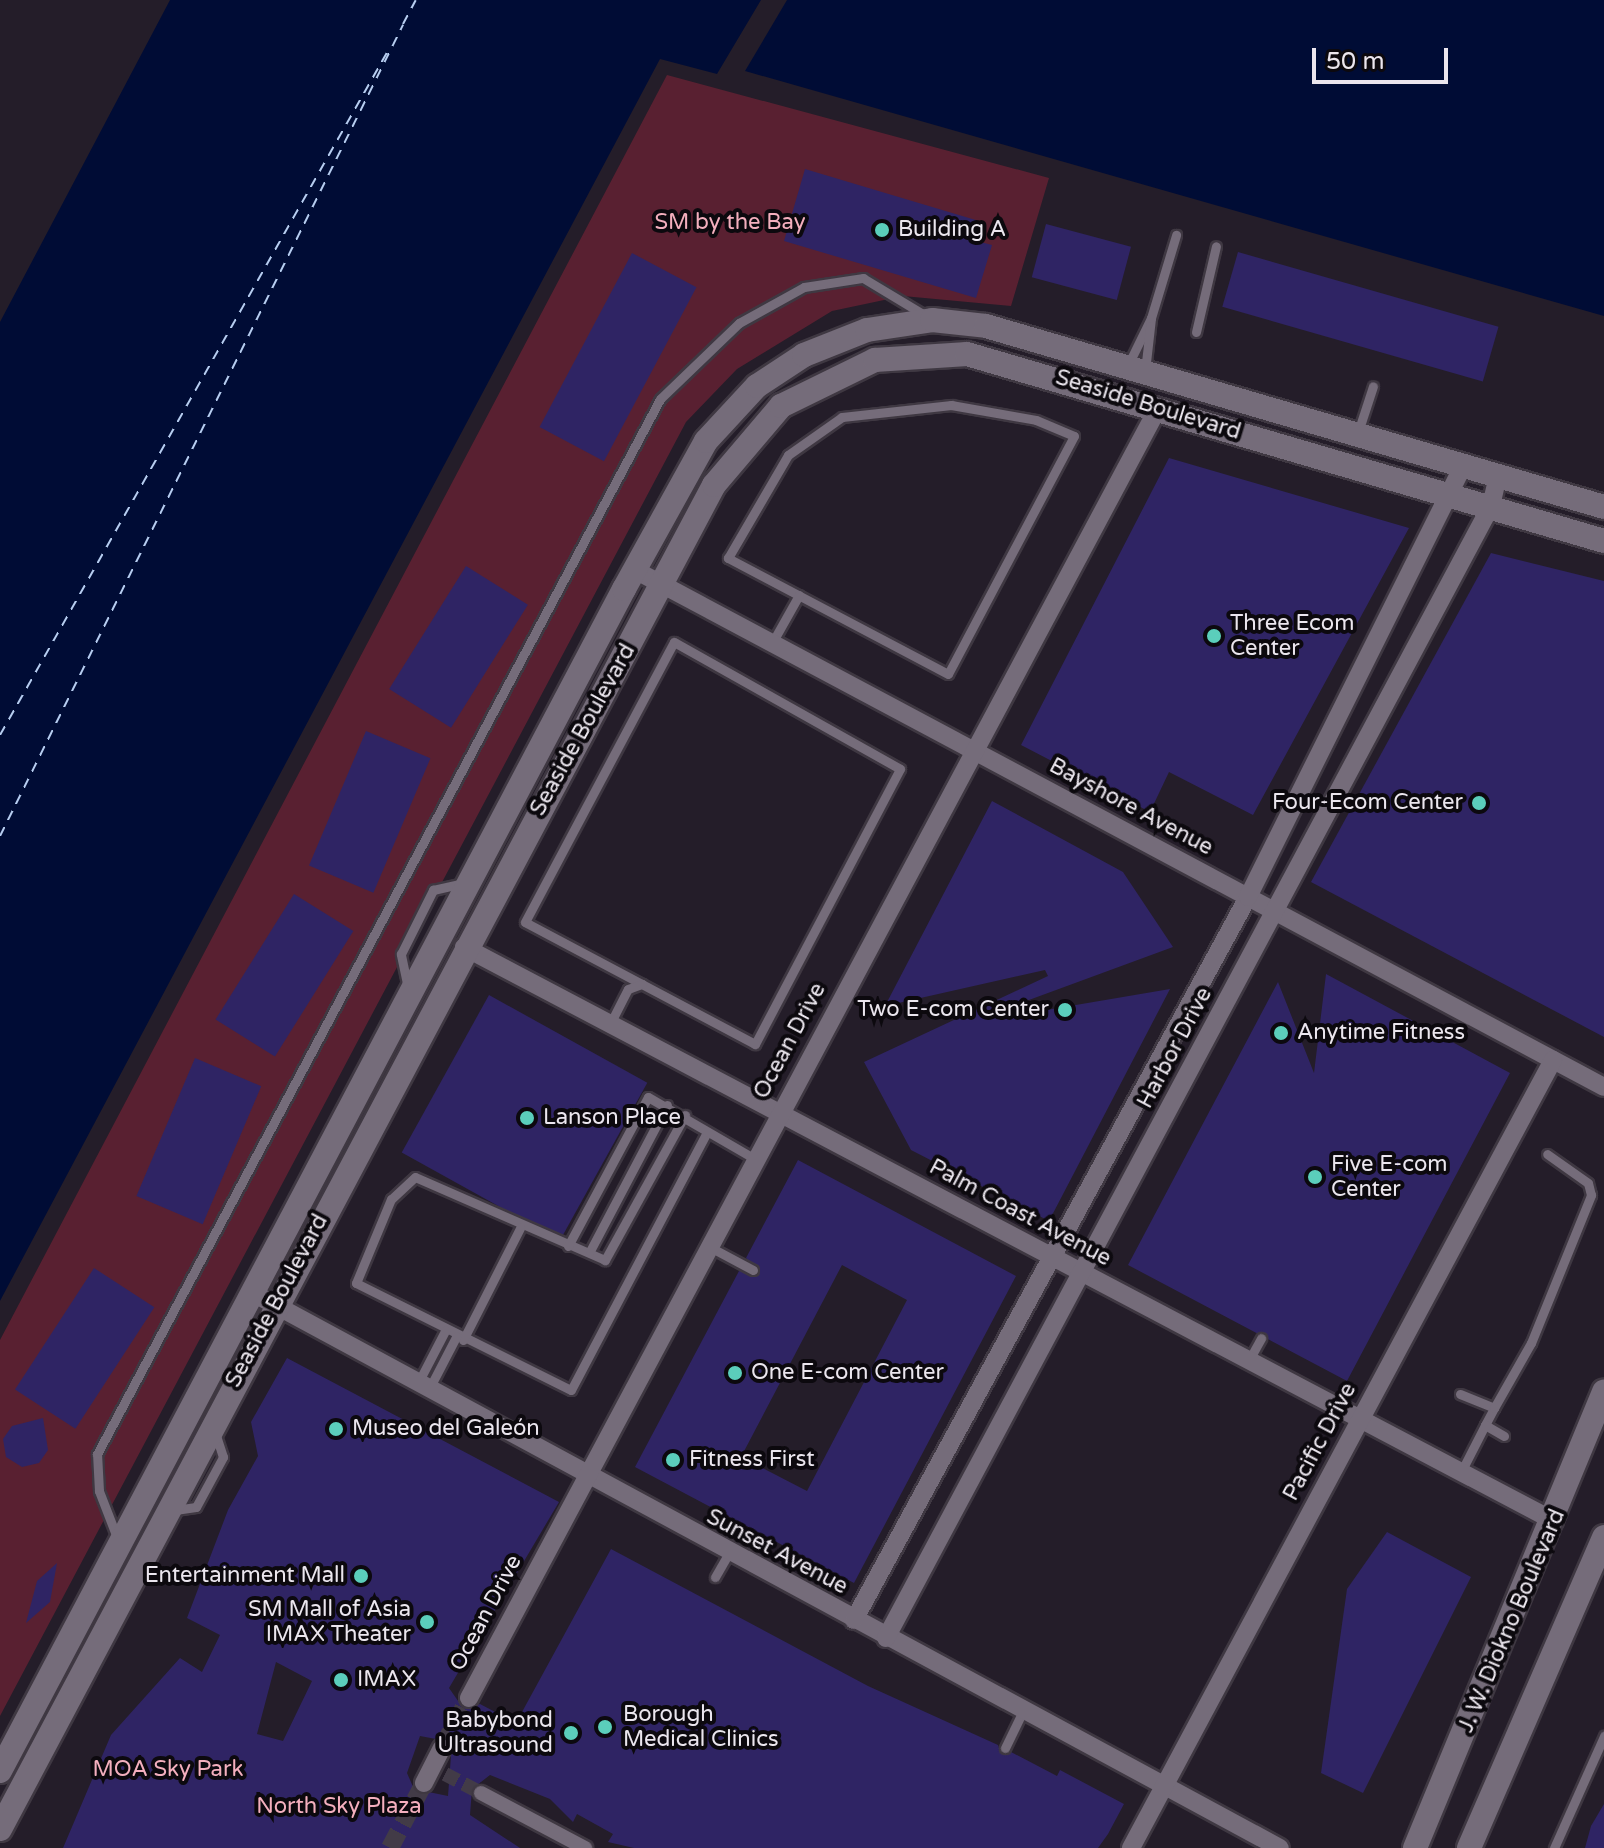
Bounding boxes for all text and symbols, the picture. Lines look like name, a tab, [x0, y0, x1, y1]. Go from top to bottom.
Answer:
scale bar	[1316, 32, 1452, 82]
text: 50 m	[1326, 47, 1384, 76]
park label: SM by the Bay	[655, 210, 805, 236]
place label: Building A	[898, 217, 1006, 243]
marker: Building A	[873, 221, 891, 239]
street label: Seaside Boulevard	[1052, 364, 1244, 446]
place label: Three Ecom Center	[1230, 610, 1354, 662]
marker: Three Ecom Center	[1205, 627, 1223, 645]
street label: Seaside Boulevard	[525, 640, 641, 820]
street label: Bayshore Avenue	[1045, 753, 1217, 861]
place label: Four-Ecom Center	[1272, 790, 1463, 816]
marker: Four-Ecom Center	[1470, 794, 1488, 812]
street label: Ocean Drive	[748, 979, 832, 1103]
street label: Harbor Drive	[1132, 983, 1218, 1113]
place label: Two E-com Center	[857, 997, 1049, 1023]
marker: Two E-com Center	[1056, 1001, 1074, 1019]
place label: Anytime Fitness	[1297, 1020, 1465, 1046]
marker: Anytime Fitness	[1272, 1024, 1290, 1042]
place label: Lanson Place	[543, 1105, 681, 1131]
marker: Lanson Place	[518, 1109, 536, 1127]
place label: Five E-com Center	[1331, 1151, 1448, 1202]
street label: Palm Coast Avenue	[925, 1154, 1115, 1272]
marker: Five E-com Center	[1306, 1168, 1324, 1186]
street label: Seaside Boulevard	[220, 1210, 334, 1392]
place label: One E-com Center	[751, 1360, 944, 1386]
marker: One E-com Center	[726, 1364, 744, 1382]
street label: Pacific Drive	[1278, 1379, 1362, 1505]
place label: Museo del Galeón	[352, 1416, 540, 1442]
marker: Museo del Galeón	[327, 1420, 345, 1438]
place label: Fitness First	[689, 1447, 815, 1473]
marker: Fitness First	[664, 1451, 682, 1469]
street label: Sunset Avenue	[702, 1504, 852, 1600]
street label: J. W. Diokno Boulevard	[1453, 1506, 1571, 1736]
street label: Ocean Drive	[444, 1551, 528, 1675]
place label: Entertainment Mall	[145, 1563, 345, 1589]
marker: Entertainment Mall	[352, 1567, 370, 1585]
place label: SM Mall of Asia IMAX Theater	[248, 1596, 411, 1648]
marker: SM Mall of Asia IMAX Theater	[418, 1613, 436, 1631]
place label: IMAX	[357, 1667, 416, 1693]
marker: IMAX	[332, 1671, 350, 1689]
place label: Borough Medical Clinics	[623, 1701, 778, 1752]
place label: Babybond Ultrasound	[437, 1707, 553, 1758]
marker: Borough Medical Clinics	[594, 1716, 616, 1738]
marker: Babybond Ultrasound	[560, 1722, 582, 1744]
park label: MOA Sky Park	[93, 1757, 243, 1783]
park label: North Sky Plaza	[256, 1794, 422, 1820]

